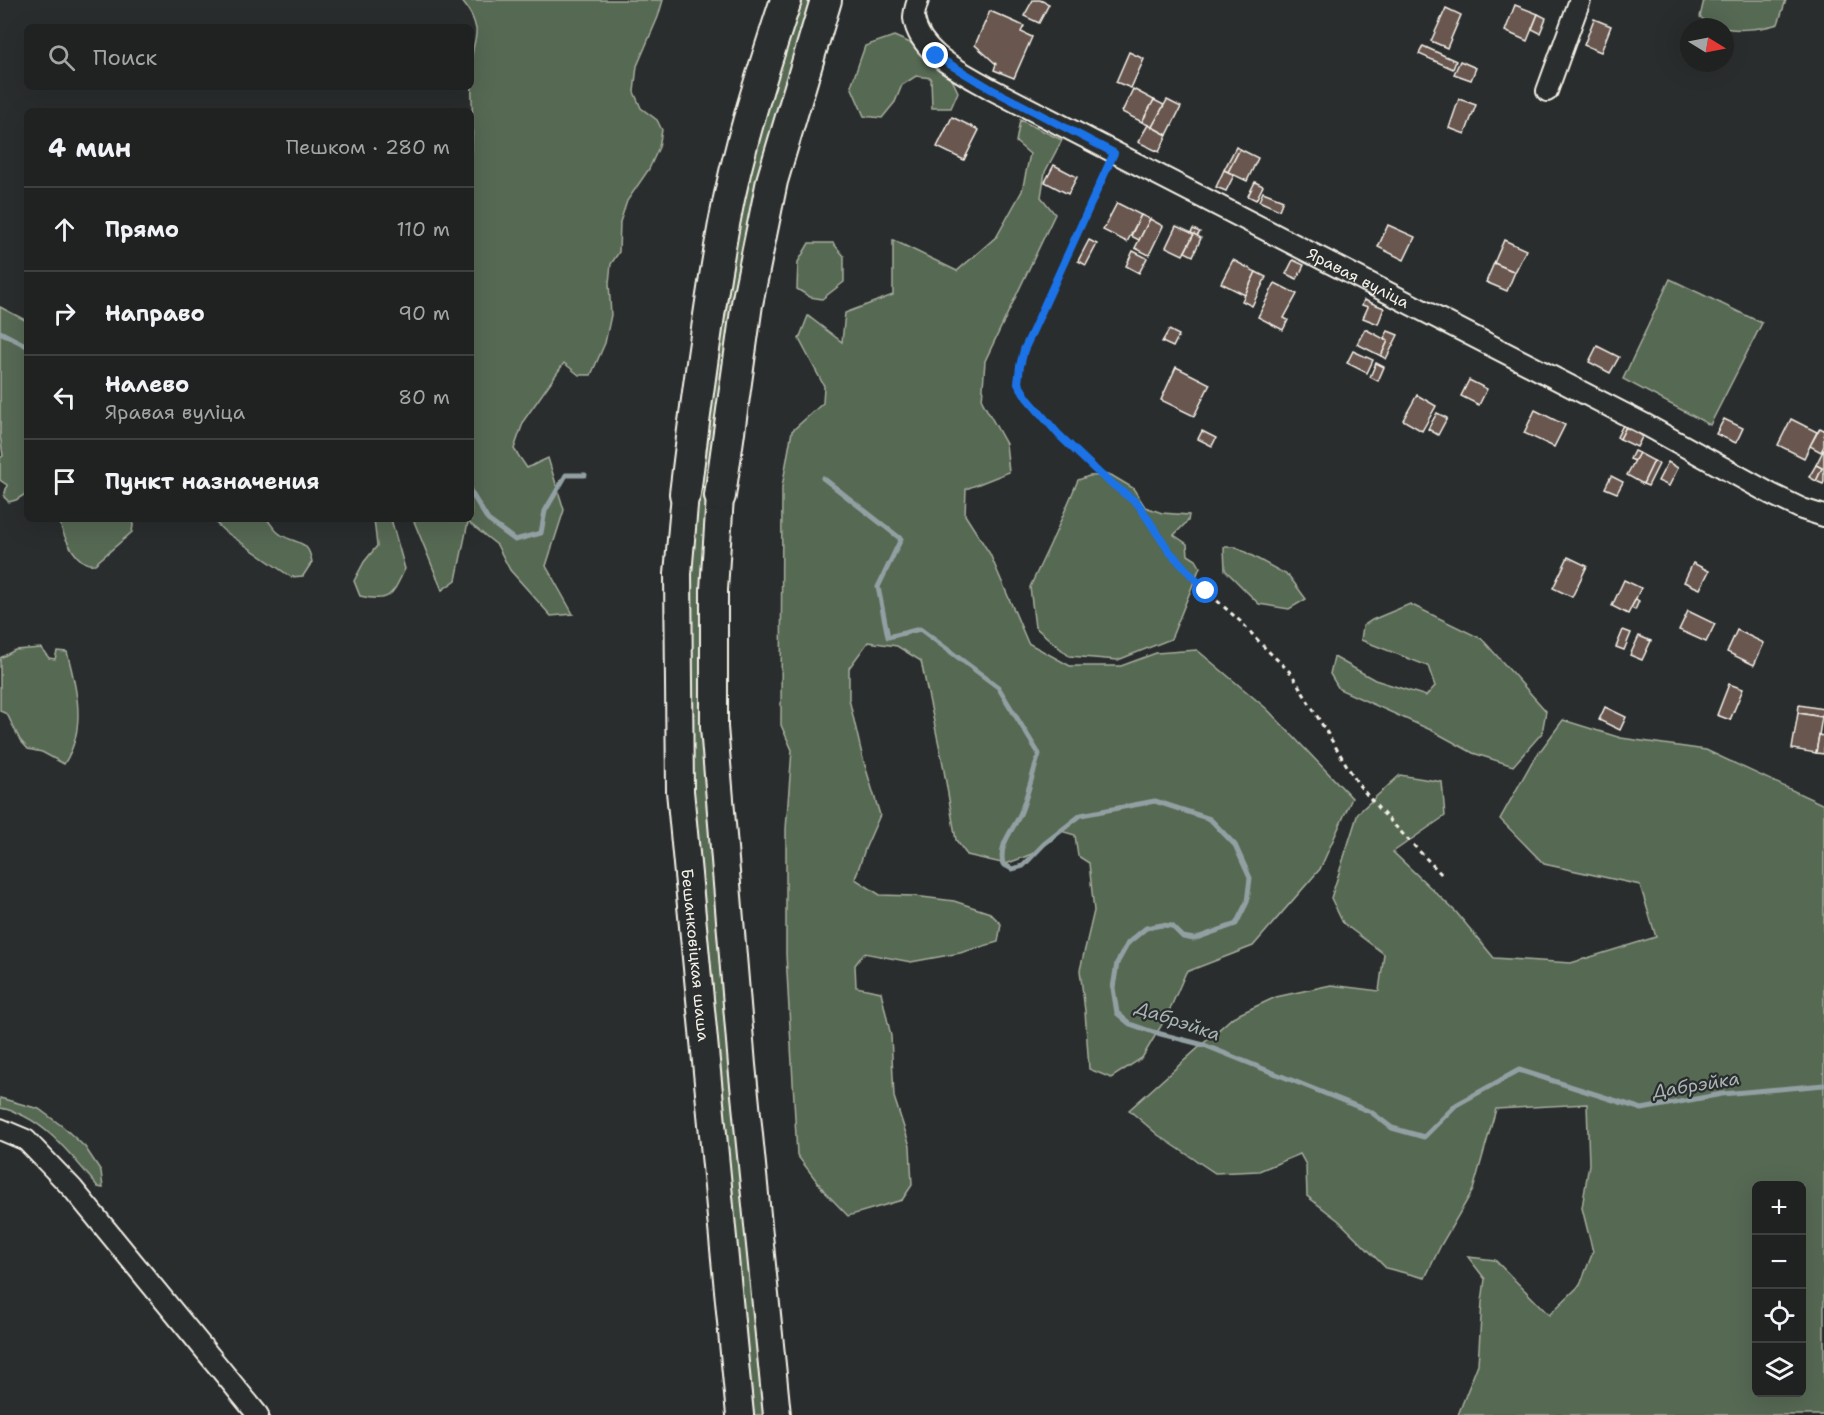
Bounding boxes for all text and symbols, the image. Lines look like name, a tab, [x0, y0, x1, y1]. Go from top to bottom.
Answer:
north arrow	[1680, 18, 1734, 72]
search box	[24, 24, 474, 90]
icon: search	[45, 41, 78, 74]
route end	[922, 42, 948, 68]
text: Поиск	[93, 43, 157, 72]
text: 4 мин	[48, 130, 131, 165]
text: Пешком · 280 m	[286, 134, 450, 160]
icon: ahead	[48, 213, 81, 246]
text: Прямо	[105, 215, 179, 244]
text: 110 m	[396, 216, 450, 242]
street label: Яравая вуліца	[1304, 243, 1413, 312]
icon: right	[48, 297, 81, 330]
text: Направо	[105, 299, 205, 328]
text: 90 m	[398, 300, 450, 326]
text: Налево	[105, 370, 189, 399]
icon: left	[48, 381, 81, 414]
text: 80 m	[398, 384, 450, 410]
text: Яравая вуліца	[105, 399, 245, 425]
icon: arrive	[48, 465, 81, 498]
text: Пункт назначения	[105, 467, 319, 496]
route start	[1192, 577, 1218, 603]
street label: Бешанковіцкая шаша	[677, 867, 715, 1043]
water label: Дабрэйка	[1132, 995, 1223, 1047]
water label: Дабрэйка	[1650, 1066, 1741, 1104]
map controls	[1752, 1181, 1806, 1397]
button: +	[1752, 1181, 1806, 1235]
button: −	[1752, 1235, 1806, 1289]
button: locate	[1752, 1289, 1806, 1343]
button: layers	[1752, 1343, 1806, 1397]

